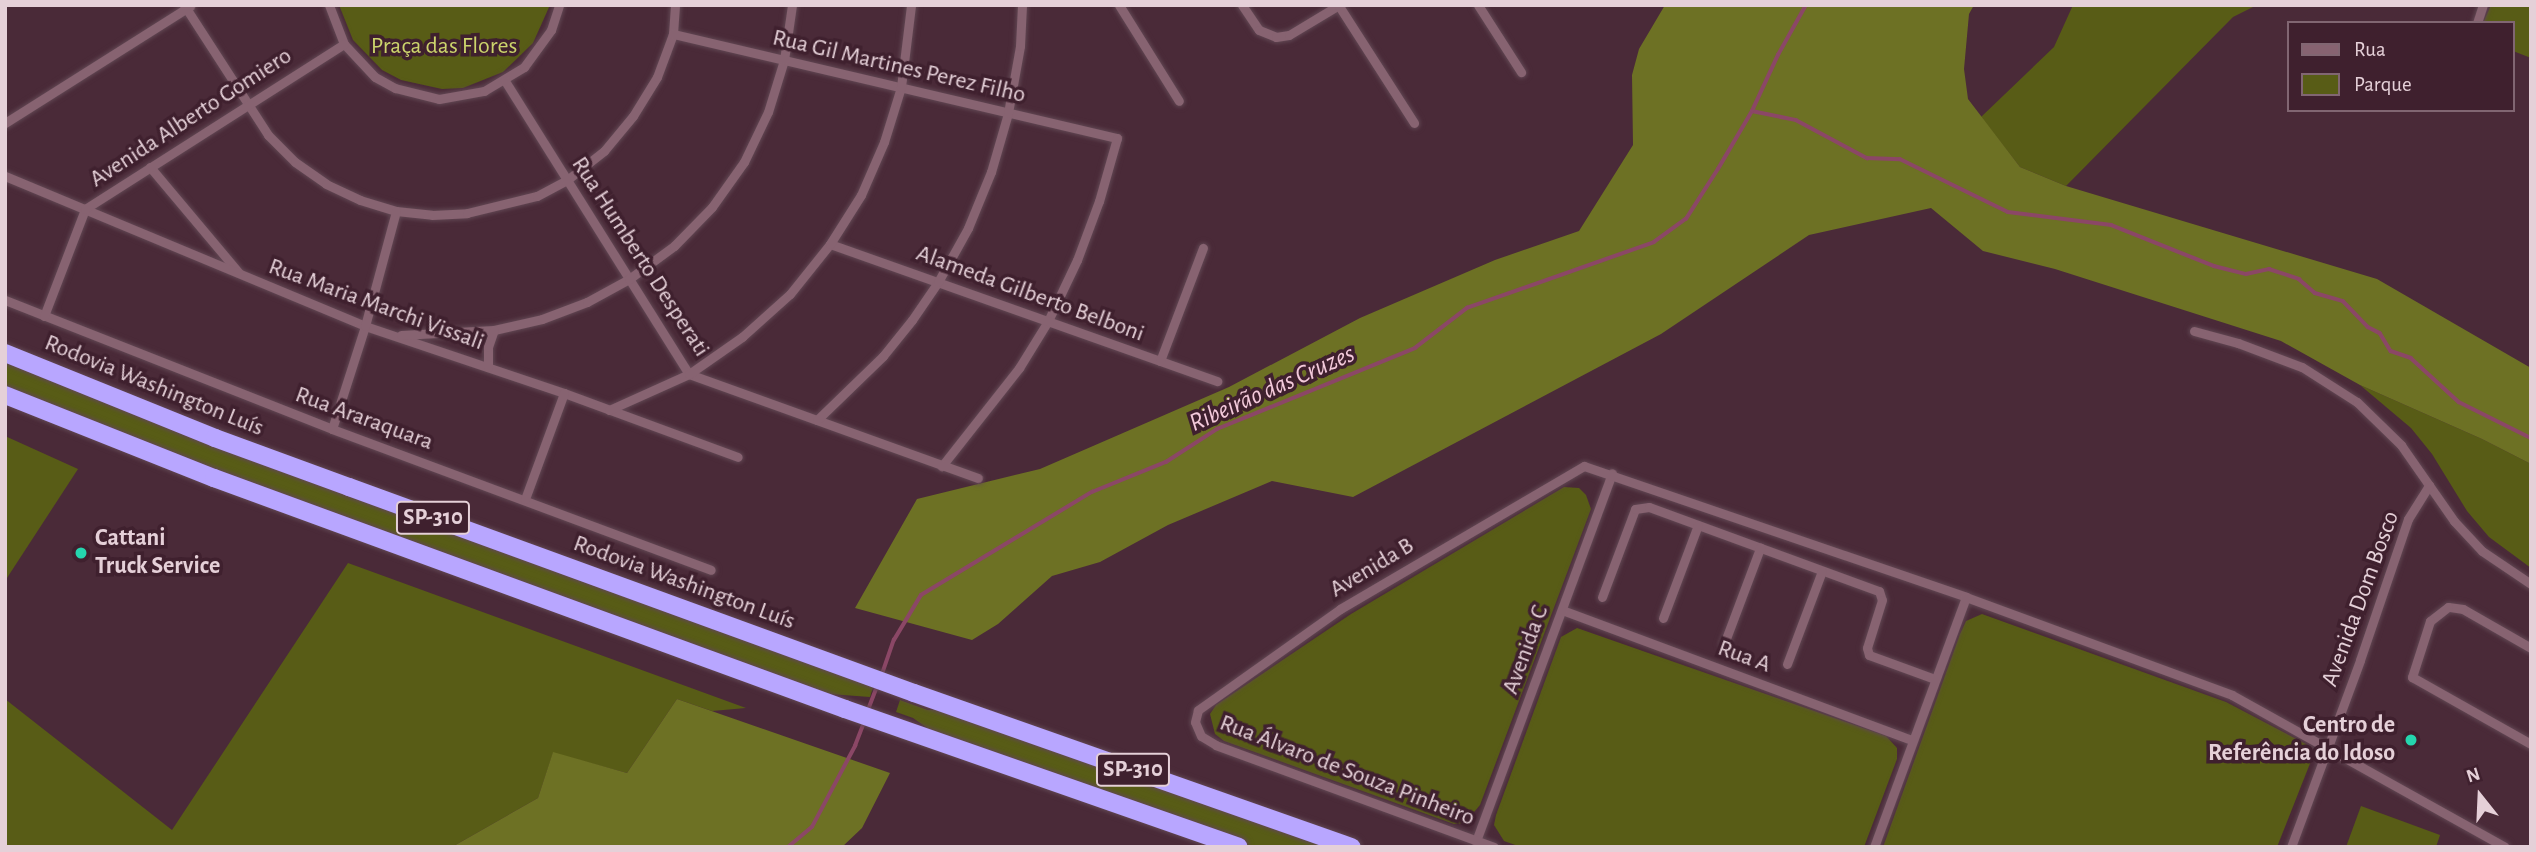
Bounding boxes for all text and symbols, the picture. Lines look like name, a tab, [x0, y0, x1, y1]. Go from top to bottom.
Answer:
legend	[2288, 21, 2515, 112]
street label: Rua Gil Martines Perez Filho	[770, 24, 1028, 110]
park label: Praça das Flores	[371, 33, 517, 61]
text: Rua	[2354, 39, 2386, 60]
street label: Avenida Alberto Gomiero	[85, 42, 297, 194]
text: Parque	[2354, 74, 2412, 95]
street label: Rua Humberto Desperati	[565, 152, 715, 362]
street label: Alameda Gilberto Belboni	[912, 239, 1148, 349]
street label: Rua Maria Marchi Vissali	[264, 253, 488, 357]
street label: Rodovia Washington Luís	[40, 329, 268, 443]
water label: Ribeirão das Cruzes	[1185, 339, 1359, 439]
street label: Rua Araraquara	[291, 381, 437, 457]
road number: SP-310	[394, 498, 472, 538]
street label: Avenida Dom Bosco	[2316, 507, 2406, 691]
place label: Cattani Truck Service	[95, 525, 220, 581]
street label: Rodovia Washington Luís	[569, 530, 799, 636]
street label: Avenida B	[1325, 532, 1419, 604]
marker: Cattani Truck Service	[73, 545, 89, 561]
street label: Avenida C	[1497, 602, 1555, 698]
street label: Rua A	[1714, 634, 1774, 680]
street label: Rua Álvaro de Souza Pinheiro	[1215, 709, 1479, 833]
place label: Centro de Referência do Idoso	[2208, 712, 2395, 768]
marker: Centro de Referência do Idoso	[2401, 730, 2421, 750]
road number: SP-310	[1094, 750, 1172, 790]
north arrow	[2445, 761, 2515, 831]
text: N	[2464, 764, 2483, 787]

